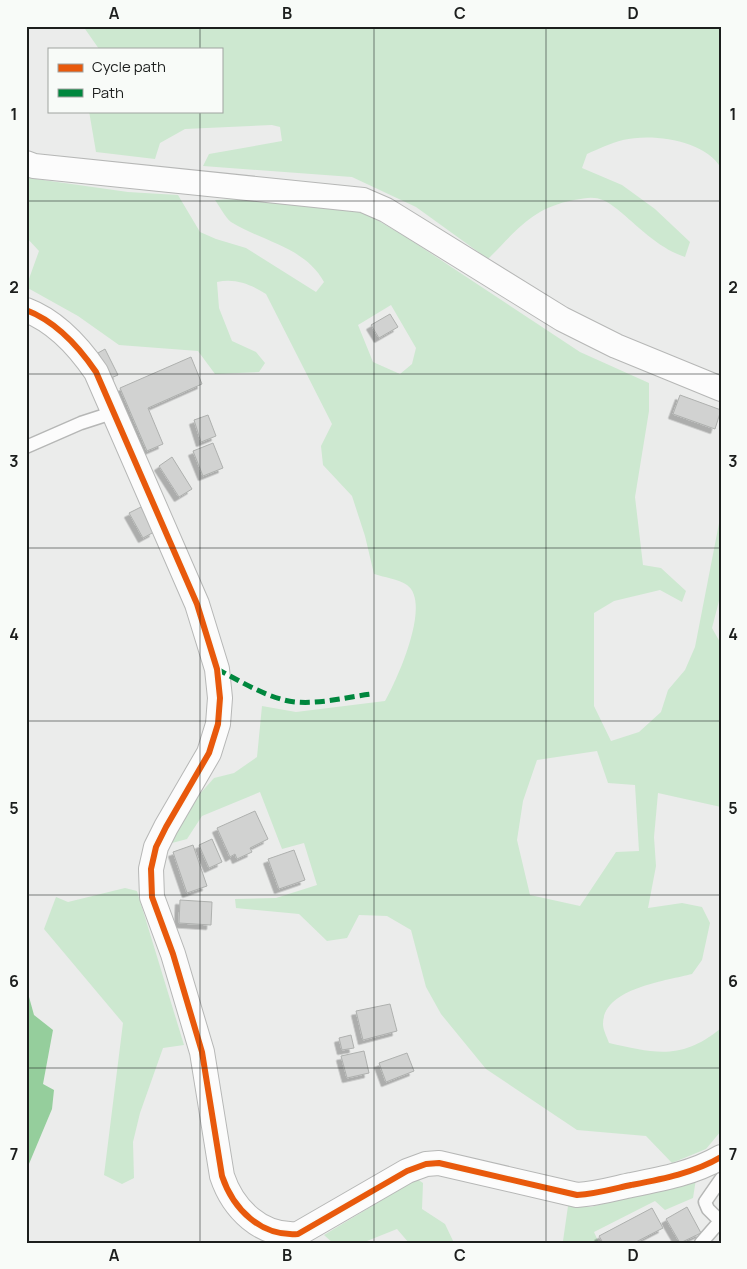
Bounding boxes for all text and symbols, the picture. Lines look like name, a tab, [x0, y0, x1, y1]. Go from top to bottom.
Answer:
text: A	[109, 2, 120, 24]
text: B	[282, 2, 292, 24]
text: C	[454, 2, 466, 24]
text: D	[627, 2, 639, 24]
legend	[48, 48, 222, 112]
text: Cycle path	[92, 56, 166, 77]
text: Path	[92, 82, 124, 103]
text: 1	[10, 103, 18, 125]
text: 1	[729, 103, 737, 125]
text: 2	[9, 276, 19, 298]
text: 2	[728, 276, 738, 298]
text: 3	[9, 450, 19, 472]
text: 3	[728, 450, 738, 472]
text: 4	[9, 623, 19, 645]
text: 4	[728, 623, 738, 645]
text: 5	[9, 797, 19, 819]
text: 5	[728, 797, 738, 819]
text: 6	[9, 970, 19, 992]
text: 6	[728, 970, 738, 992]
text: 7	[10, 1143, 18, 1165]
text: 7	[729, 1143, 737, 1165]
text: A	[109, 1244, 120, 1266]
text: B	[282, 1244, 292, 1266]
text: C	[454, 1244, 466, 1266]
text: D	[627, 1244, 639, 1266]

